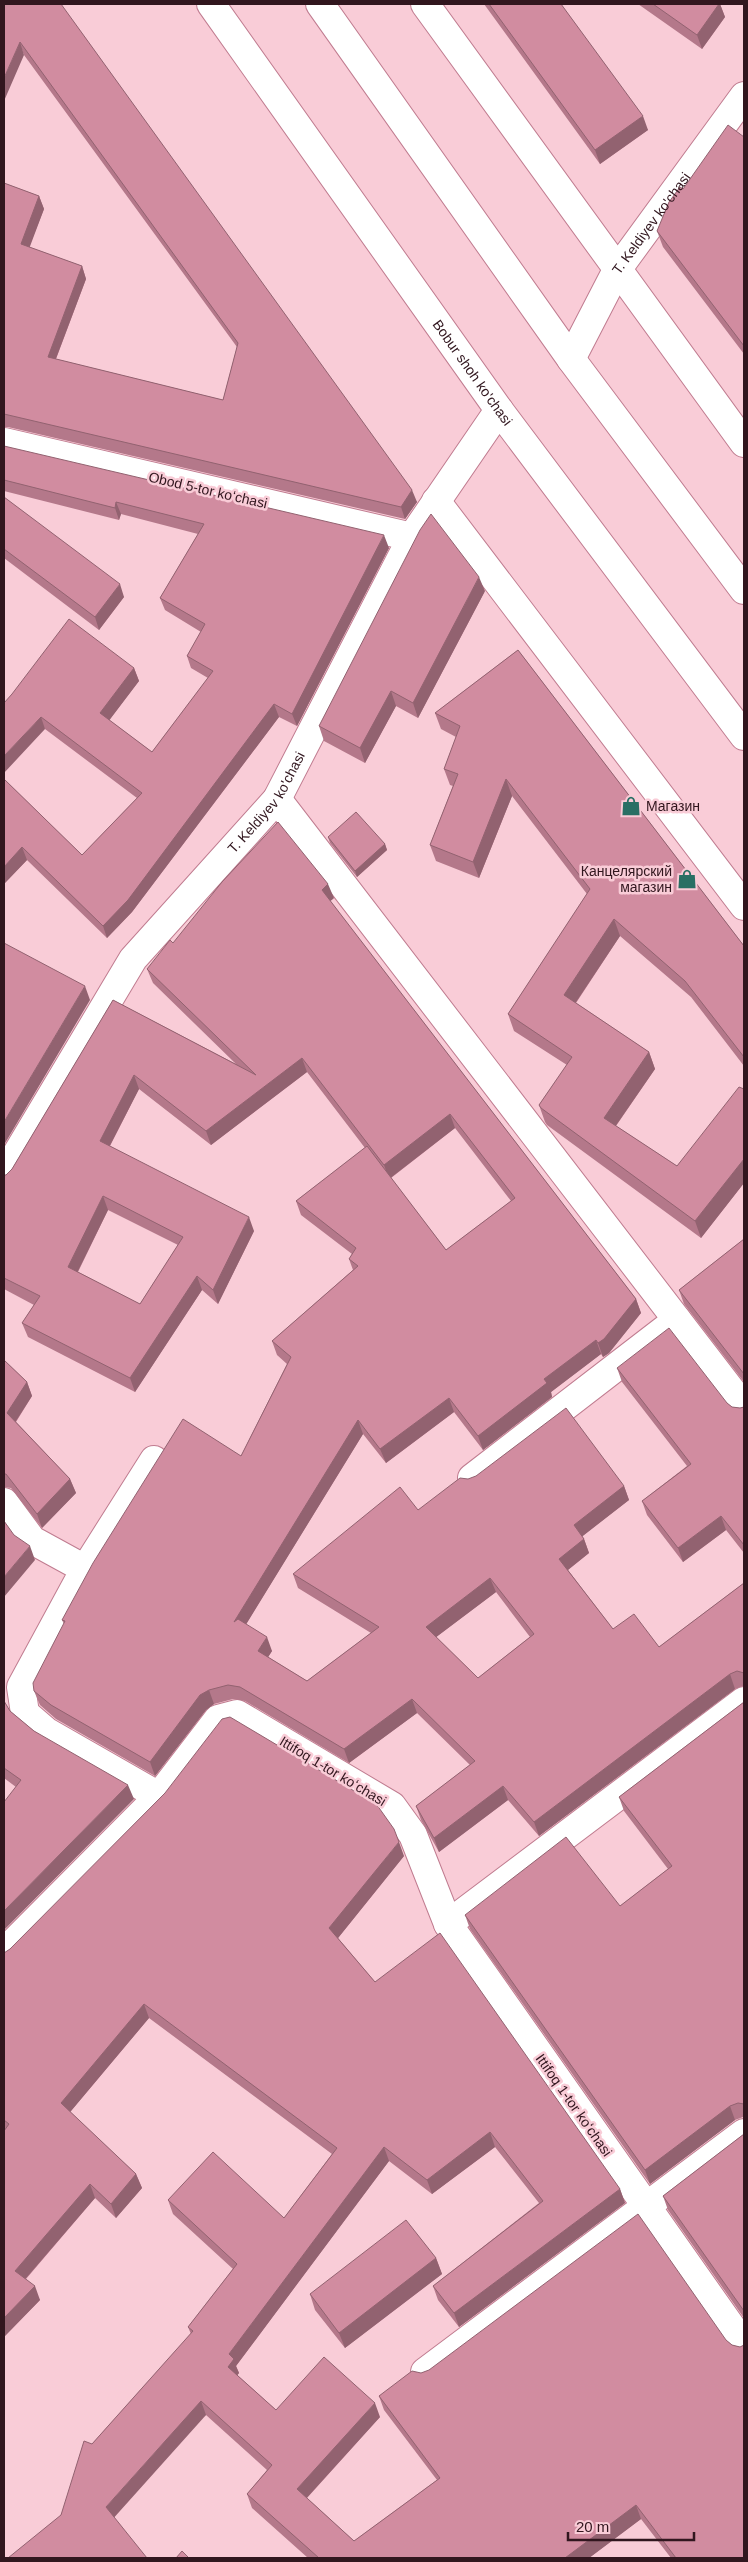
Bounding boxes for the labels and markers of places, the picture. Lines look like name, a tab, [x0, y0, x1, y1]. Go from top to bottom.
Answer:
shop icon: Магазин	[620, 795, 642, 817]
place label: Магазин	[646, 798, 700, 814]
place label: Канцелярский магазин	[581, 863, 672, 895]
shop icon: Канцелярский магазин	[676, 868, 698, 890]

